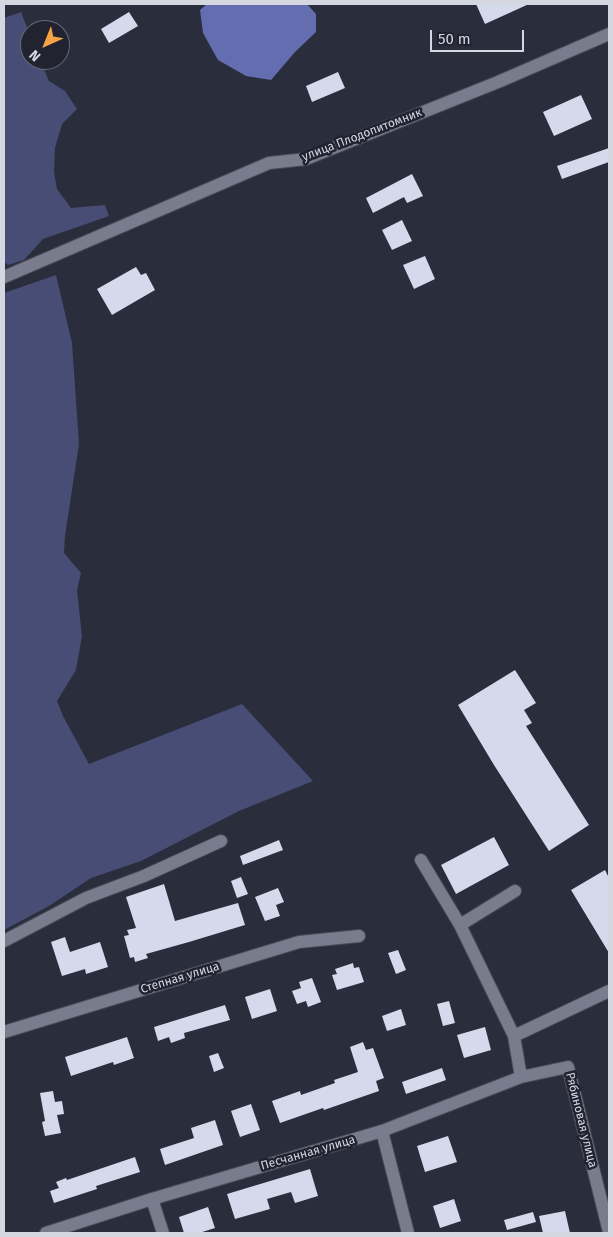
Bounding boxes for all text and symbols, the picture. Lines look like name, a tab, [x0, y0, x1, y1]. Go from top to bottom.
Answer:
north arrow	[20, 20, 70, 70]
scale bar	[433, 20, 527, 52]
text: 50 m	[438, 30, 471, 48]
text: N	[26, 46, 44, 65]
street label: улица Плодопитомник	[300, 105, 424, 165]
street label: Степная улица	[139, 959, 221, 997]
street label: Рябиновая улица	[562, 1071, 600, 1169]
street label: Песчанная улица	[259, 1133, 357, 1173]

